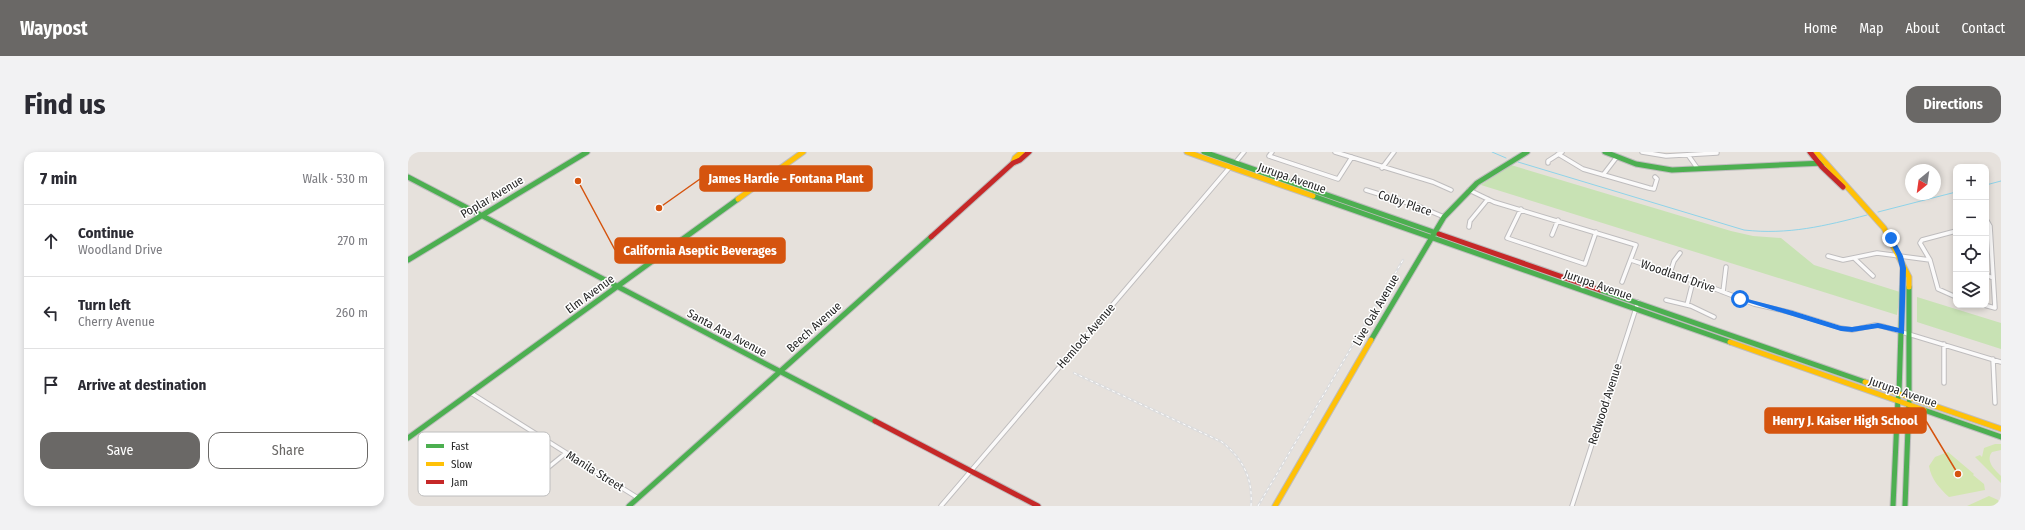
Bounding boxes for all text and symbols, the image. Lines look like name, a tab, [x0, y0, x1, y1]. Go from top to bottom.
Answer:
text: Waypost	[20, 17, 88, 40]
text: Home	[1804, 20, 1837, 37]
text: Map	[1859, 20, 1883, 37]
text: About	[1905, 20, 1940, 37]
text: Contact	[1962, 20, 2005, 37]
button: Directions	[1906, 86, 2001, 123]
text: Find us	[24, 88, 106, 121]
street label: Jurupa Avenue	[1256, 160, 1328, 196]
north arrow	[1905, 164, 1941, 200]
map controls	[1953, 164, 1989, 308]
button: +	[1953, 164, 1989, 200]
callout: James Hardie - Fontana Plant	[700, 166, 872, 191]
text: 7 min	[40, 168, 77, 189]
text: Walk · 530 m	[302, 171, 368, 186]
text: James Hardie - Fontana Plant	[707, 171, 864, 186]
street label: Poplar Avenue	[458, 173, 526, 221]
street label: Colby Place	[1376, 187, 1434, 219]
button: −	[1953, 200, 1989, 236]
text: Continue	[78, 224, 134, 242]
route end	[1882, 229, 1900, 247]
icon: ahead	[40, 230, 62, 252]
text: 270 m	[337, 233, 368, 248]
button: locate	[1953, 236, 1989, 272]
callout: California Aseptic Beverages	[615, 238, 785, 263]
text: Woodland Drive	[78, 242, 162, 257]
text: California Aseptic Beverages	[623, 243, 777, 258]
street label: Woodland Drive	[1639, 257, 1717, 295]
street label: Jurupa Avenue	[1562, 267, 1634, 303]
street label: Elm Avenue	[563, 272, 617, 316]
street label: Live Oak Avenue	[1350, 272, 1402, 348]
button: layers	[1953, 272, 1989, 308]
route start	[1731, 290, 1749, 308]
text: Turn left	[78, 296, 131, 314]
street label: Beech Avenue	[784, 299, 844, 355]
street label: Hemlock Avenue	[1054, 301, 1118, 371]
icon: left	[40, 302, 62, 324]
text: 260 m	[336, 305, 368, 320]
street label: Santa Ana Avenue	[685, 306, 769, 360]
text: Cherry Avenue	[78, 314, 155, 329]
street label: Redwood Avenue	[1585, 362, 1625, 446]
icon: arrive	[40, 374, 62, 396]
street label: Jurupa Avenue	[1867, 374, 1939, 410]
text: Arrive at destination	[78, 376, 206, 394]
callout: Henry J. Kaiser High School	[1765, 408, 1926, 433]
text: Henry J. Kaiser High School	[1772, 413, 1918, 428]
button: Save	[40, 432, 200, 469]
button: Share	[208, 432, 368, 469]
legend	[418, 432, 550, 496]
text: Fast	[451, 440, 469, 453]
street label: Manila Street	[564, 448, 626, 494]
text: Slow	[451, 458, 472, 471]
text: Jam	[451, 476, 468, 489]

